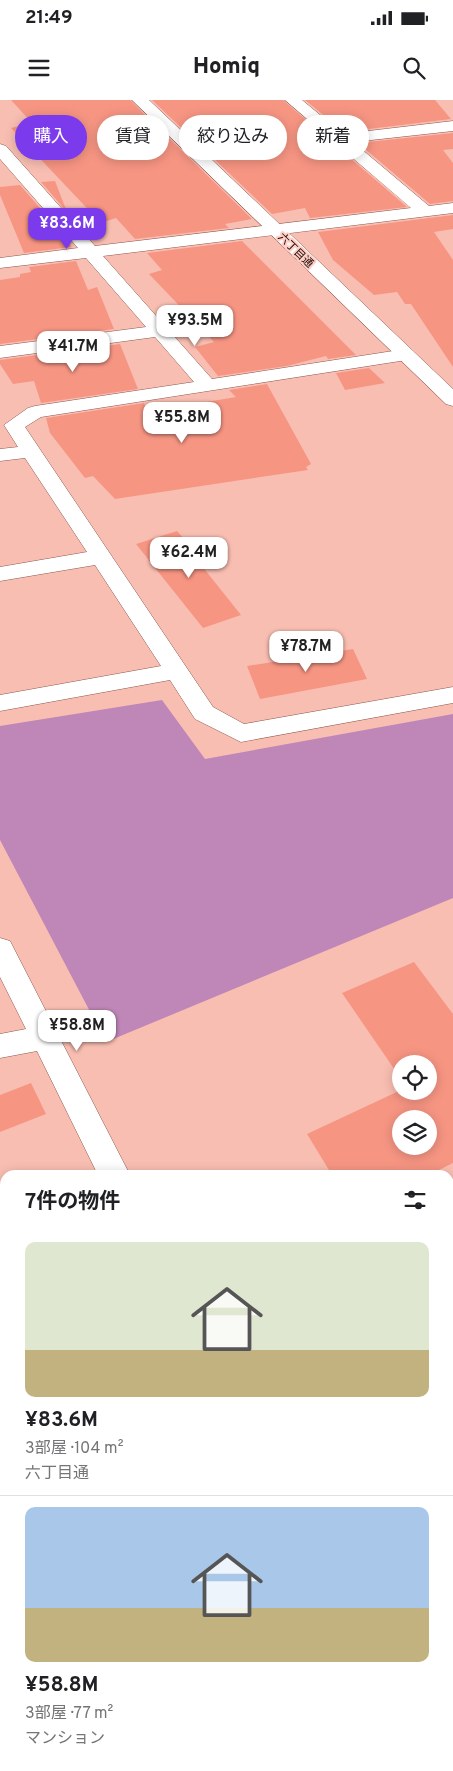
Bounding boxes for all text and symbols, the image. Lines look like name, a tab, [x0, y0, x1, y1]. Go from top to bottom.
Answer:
text: 21:49	[25, 6, 73, 30]
icon: menu	[25, 54, 53, 82]
text: Homiq	[193, 54, 260, 81]
icon: search	[400, 54, 428, 82]
chip: 購入	[15, 115, 87, 160]
chip: 賃貸	[97, 115, 169, 160]
chip: 絞り込み	[179, 115, 287, 160]
chip: 新着	[297, 115, 369, 160]
pin: ¥83.6M	[26, 208, 108, 250]
text: ¥83.6M	[39, 214, 95, 234]
street label: 六丁目通	[275, 230, 316, 271]
pin: ¥93.5M	[154, 304, 236, 347]
text: ¥93.5M	[167, 311, 223, 331]
pin: ¥41.7M	[32, 330, 114, 373]
text: ¥41.7M	[48, 337, 98, 357]
pin: ¥55.8M	[141, 402, 223, 444]
text: ¥55.8M	[154, 408, 210, 428]
pin: ¥62.4M	[148, 536, 230, 579]
text: ¥62.4M	[161, 543, 217, 563]
pin: ¥78.7M	[265, 630, 347, 673]
text: ¥78.7M	[280, 637, 332, 657]
pin: ¥58.8M	[36, 1010, 118, 1052]
text: ¥58.8M	[49, 1016, 105, 1036]
map controls	[392, 1055, 437, 1155]
button: locate	[392, 1055, 437, 1100]
button: layers	[392, 1110, 437, 1155]
icon: filters	[401, 1186, 429, 1214]
text: 7件の物件	[25, 1189, 120, 1216]
icon: home	[182, 1274, 272, 1364]
text: ¥83.6M	[25, 1407, 98, 1434]
text: 3部屋 · 104 m²	[25, 1439, 123, 1459]
text: 六丁目通	[25, 1464, 89, 1484]
icon: home	[182, 1540, 272, 1630]
text: ¥58.8M	[25, 1672, 99, 1699]
text: 3部屋 · 77 m²	[25, 1704, 113, 1724]
text: マンション	[25, 1729, 105, 1749]

